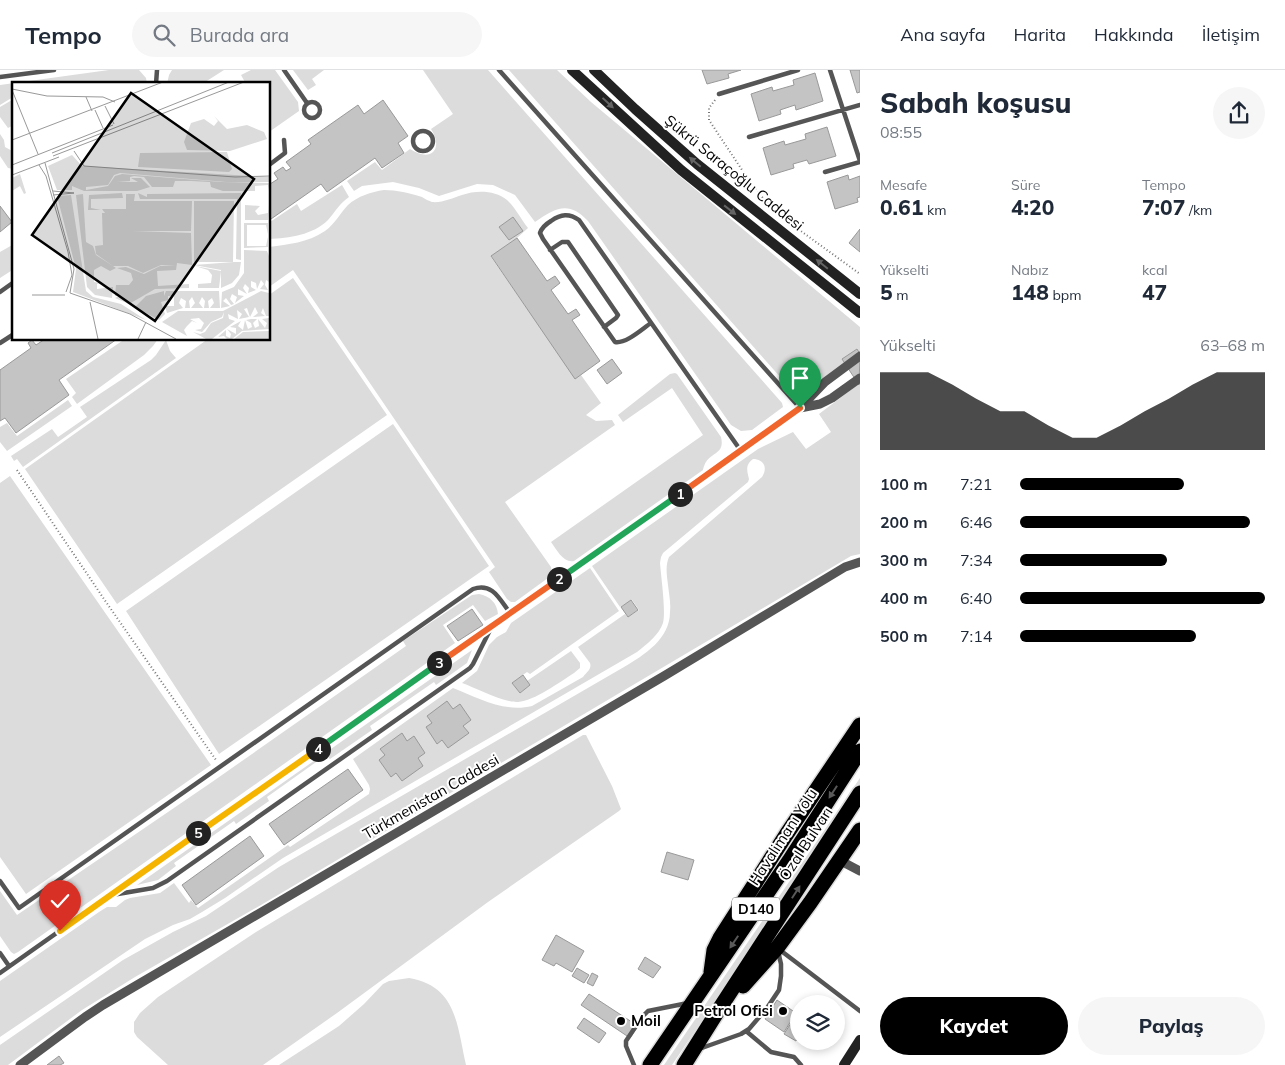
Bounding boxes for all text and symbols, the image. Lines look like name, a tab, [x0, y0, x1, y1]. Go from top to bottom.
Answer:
search box	[132, 12, 482, 57]
text: Tempo	[25, 20, 102, 50]
icon: search	[150, 21, 178, 49]
text: Burada ara	[190, 23, 289, 47]
text: Ana sayfa	[900, 23, 986, 46]
text: Harita	[1014, 23, 1066, 46]
text: Hakkında	[1094, 23, 1174, 46]
text: İletişim	[1202, 23, 1260, 46]
inset map	[12, 82, 270, 340]
text: Sabah koşusu	[880, 85, 1072, 120]
button: share	[1213, 87, 1265, 139]
one-way arrow	[601, 97, 613, 109]
street label: Şükrü Saraçoğlu Caddesi	[661, 111, 808, 235]
text: 08:55	[880, 122, 922, 142]
one-way arrow	[689, 157, 701, 168]
text: Mesafe	[880, 176, 927, 194]
text: Süre	[1011, 176, 1040, 194]
text: Tempo	[1142, 176, 1186, 194]
text: 0.61	[880, 194, 923, 220]
text: 4:20	[1011, 194, 1054, 220]
text: 7:07	[1142, 194, 1185, 220]
text: km	[923, 201, 946, 219]
text: /km	[1185, 201, 1212, 219]
one-way arrow	[723, 204, 736, 215]
one-way arrow	[816, 258, 829, 269]
text: Yükselti	[880, 261, 929, 279]
text: Nabız	[1011, 261, 1049, 279]
text: kcal	[1142, 261, 1168, 279]
text: 5	[880, 279, 893, 305]
text: 148	[1011, 279, 1049, 305]
text: 47	[1142, 279, 1167, 305]
text: m	[893, 286, 909, 304]
text: bpm	[1049, 286, 1082, 304]
text: Yükselti	[880, 335, 936, 355]
text: 63–68 m	[1200, 335, 1265, 355]
pin	[779, 357, 821, 408]
icon: arrive	[786, 364, 814, 392]
text: 100 m	[880, 474, 928, 494]
text: 7:21	[960, 474, 992, 494]
pin: 1	[668, 482, 692, 506]
text: 1	[676, 485, 685, 503]
text: 200 m	[880, 512, 928, 532]
text: 6:46	[960, 512, 992, 532]
text: 300 m	[880, 550, 928, 570]
text: 7:34	[960, 550, 992, 570]
pin: 2	[546, 566, 572, 592]
text: 2	[555, 570, 564, 588]
text: 400 m	[880, 588, 928, 608]
text: 6:40	[960, 588, 992, 608]
text: 500 m	[880, 626, 928, 646]
text: 7:14	[960, 626, 992, 646]
pin: 3	[426, 650, 452, 676]
text: 3	[435, 654, 444, 672]
pin: 4	[306, 736, 330, 762]
text: 4	[314, 740, 323, 758]
street label: Türkmenistan Caddesi	[359, 750, 502, 843]
street label: Havalimanı Yolu	[744, 785, 821, 889]
one-way arrow	[829, 785, 838, 798]
street label: Özal Bulvarı	[775, 803, 836, 884]
pin: 5	[186, 820, 210, 846]
text: 5	[194, 824, 203, 842]
pin	[39, 880, 81, 931]
one-way arrow	[791, 885, 800, 898]
icon: check	[46, 887, 74, 915]
road number: D140	[732, 898, 780, 921]
one-way arrow	[729, 935, 739, 948]
map controls	[790, 995, 845, 1050]
button: layers	[790, 995, 845, 1050]
button: Kaydet	[880, 997, 1068, 1055]
button: Paylaş	[1078, 997, 1265, 1055]
place label: Petrol Ofisi	[694, 1001, 773, 1020]
marker: Petrol Ofisi	[777, 1005, 789, 1017]
place label: Moil	[631, 1011, 661, 1030]
marker: Moil	[615, 1015, 627, 1027]

